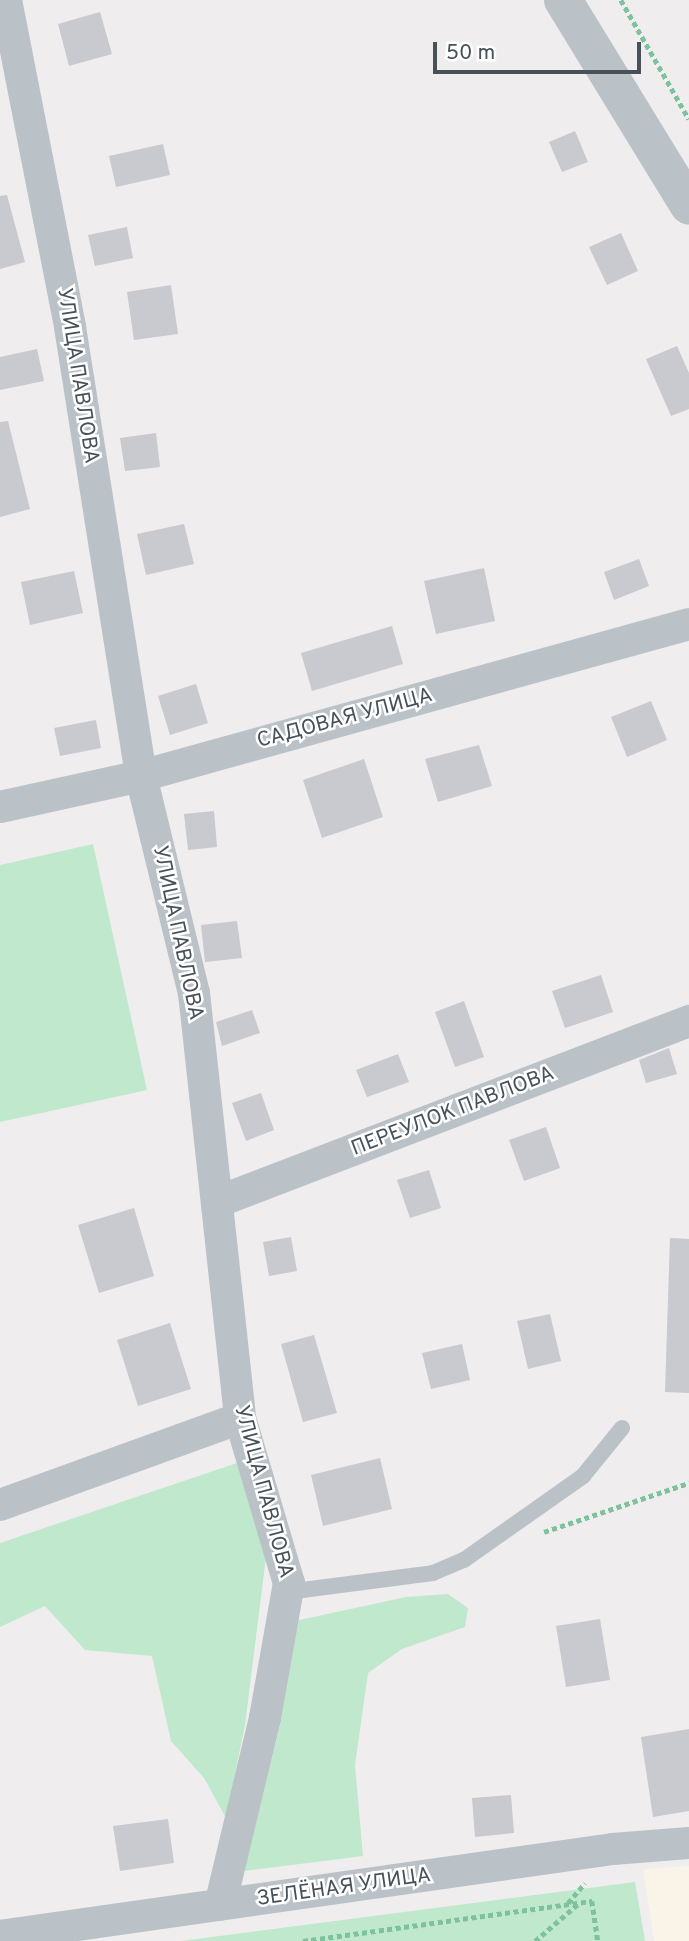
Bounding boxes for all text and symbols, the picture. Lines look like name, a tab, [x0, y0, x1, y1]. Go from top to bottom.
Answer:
scale bar	[437, 28, 645, 72]
text: 50 m	[446, 40, 495, 67]
street label: УЛИЦА ПАВЛОВА	[51, 286, 103, 466]
street label: САДОВАЯ УЛИЦА	[255, 683, 435, 755]
street label: УЛИЦА ПАВЛОВА	[146, 843, 208, 1023]
street label: ПЕРЕУЛОК ПАВЛОВА	[348, 1062, 558, 1162]
street label: УЛИЦА ПАВЛОВА	[228, 1403, 298, 1581]
street label: ЗЕЛЁНАЯ УЛИЦА	[255, 1863, 433, 1913]

